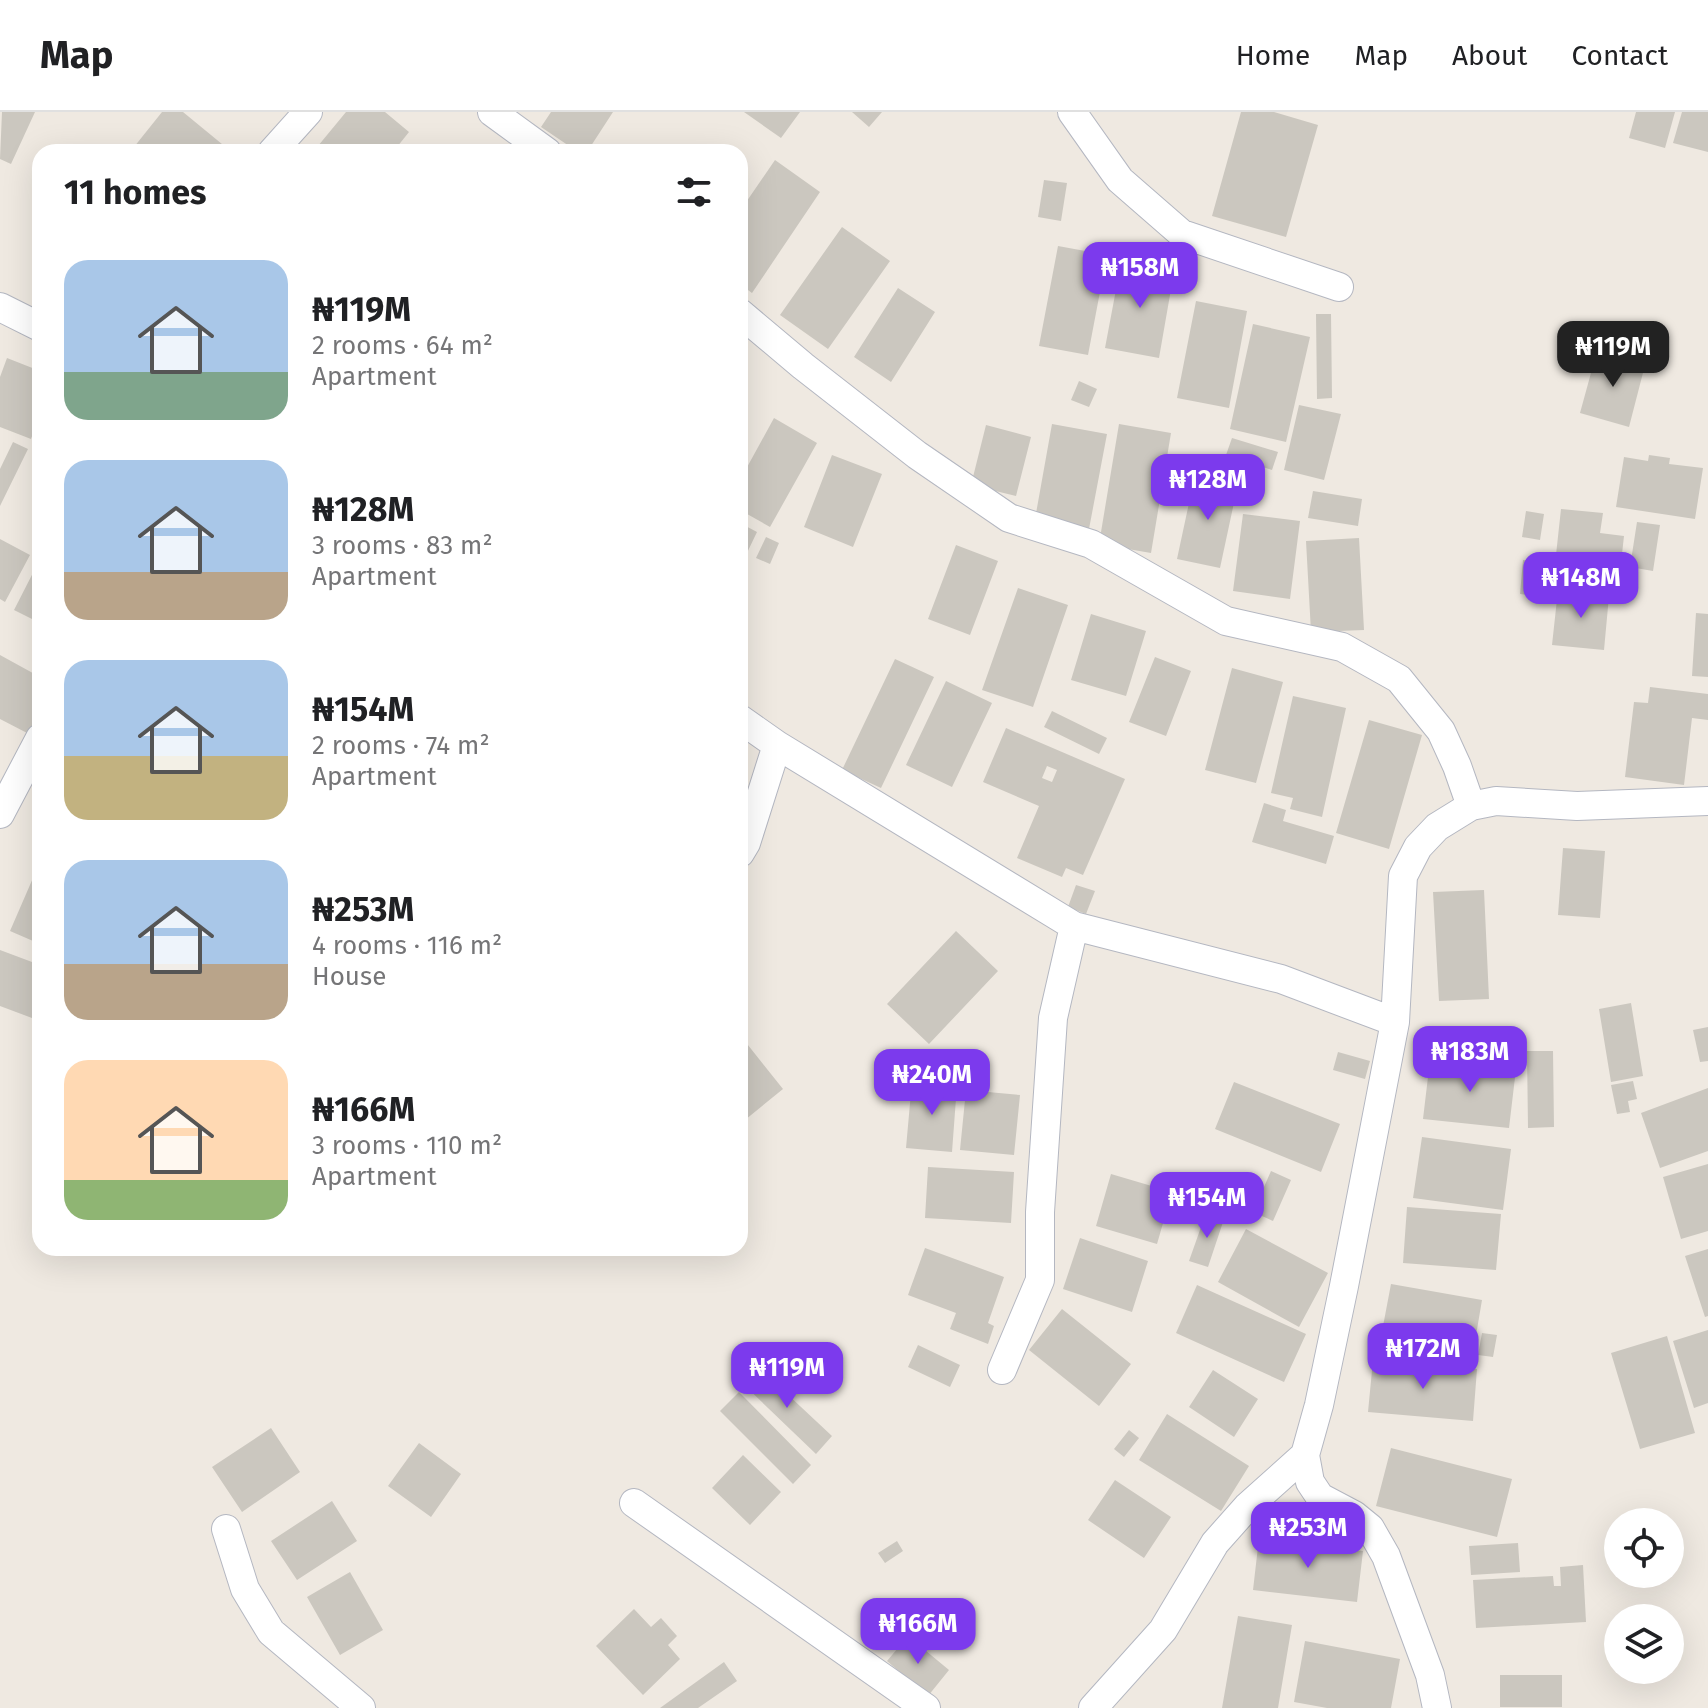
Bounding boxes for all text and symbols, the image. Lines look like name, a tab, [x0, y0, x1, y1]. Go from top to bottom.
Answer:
text: Map	[40, 32, 113, 78]
text: Home	[1236, 39, 1310, 72]
text: Map	[1354, 39, 1408, 72]
text: About	[1452, 39, 1527, 72]
text: Contact	[1571, 39, 1668, 72]
icon: filters	[672, 170, 716, 214]
text: 11 homes	[64, 172, 206, 213]
pin: ₦158M	[1084, 242, 1196, 310]
text: ₦158M	[1101, 252, 1179, 283]
text: ₦119M	[312, 289, 411, 330]
icon: home	[128, 292, 224, 388]
pin: ₦119M	[1557, 321, 1669, 389]
text: 2 rooms · 64 m²	[312, 330, 493, 361]
text: ₦119M	[1575, 331, 1651, 362]
text: Apartment	[312, 361, 437, 392]
pin: ₦128M	[1152, 454, 1264, 522]
text: ₦128M	[1169, 464, 1247, 495]
text: ₦128M	[312, 489, 414, 530]
icon: home	[128, 492, 224, 588]
text: 3 rooms · 83 m²	[312, 530, 493, 561]
pin: ₦148M	[1525, 552, 1637, 620]
text: Apartment	[312, 561, 437, 592]
text: ₦148M	[1541, 562, 1621, 593]
text: ₦154M	[312, 689, 414, 730]
icon: home	[128, 692, 224, 788]
text: 2 rooms · 74 m²	[312, 730, 490, 761]
text: Apartment	[312, 761, 437, 792]
text: ₦253M	[312, 889, 414, 930]
icon: home	[128, 892, 224, 988]
text: 4 rooms · 116 m²	[312, 930, 502, 961]
text: House	[312, 961, 386, 992]
pin: ₦183M	[1414, 1026, 1526, 1094]
text: ₦183M	[1431, 1036, 1509, 1067]
pin: ₦240M	[876, 1049, 988, 1117]
text: ₦240M	[892, 1059, 972, 1090]
text: ₦166M	[312, 1089, 415, 1130]
icon: home	[128, 1092, 224, 1188]
text: 3 rooms · 110 m²	[312, 1130, 502, 1161]
text: Apartment	[312, 1161, 437, 1192]
pin: ₦154M	[1151, 1172, 1263, 1240]
text: ₦154M	[1168, 1182, 1246, 1213]
pin: ₦172M	[1367, 1323, 1479, 1391]
text: ₦172M	[1386, 1333, 1460, 1364]
pin: ₦119M	[731, 1342, 843, 1410]
text: ₦119M	[749, 1352, 825, 1383]
pin: ₦253M	[1252, 1502, 1364, 1570]
map controls	[1604, 1508, 1684, 1684]
button: locate	[1604, 1508, 1684, 1588]
text: ₦253M	[1269, 1512, 1347, 1543]
pin: ₦166M	[862, 1598, 974, 1666]
button: layers	[1604, 1604, 1684, 1684]
text: ₦166M	[879, 1608, 957, 1639]

